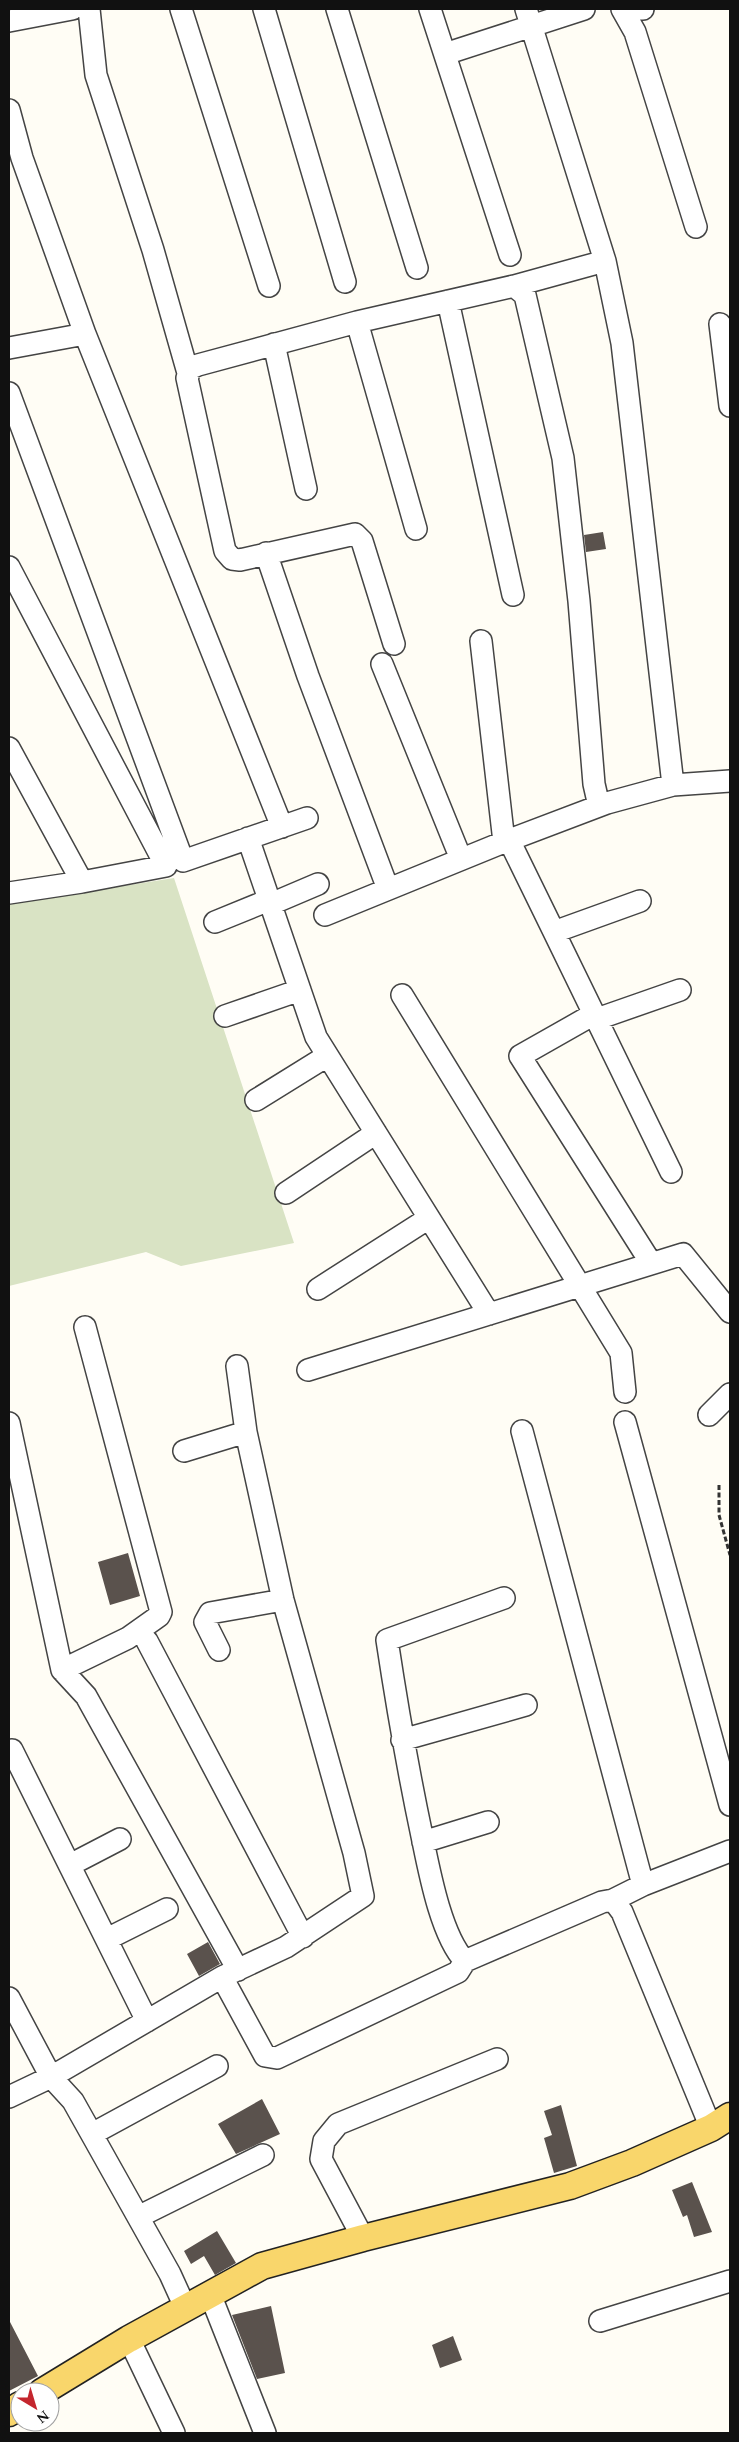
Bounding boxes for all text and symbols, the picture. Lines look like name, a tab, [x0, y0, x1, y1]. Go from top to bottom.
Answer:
north arrow	[10, 2382, 60, 2432]
text: N	[32, 2405, 54, 2429]

